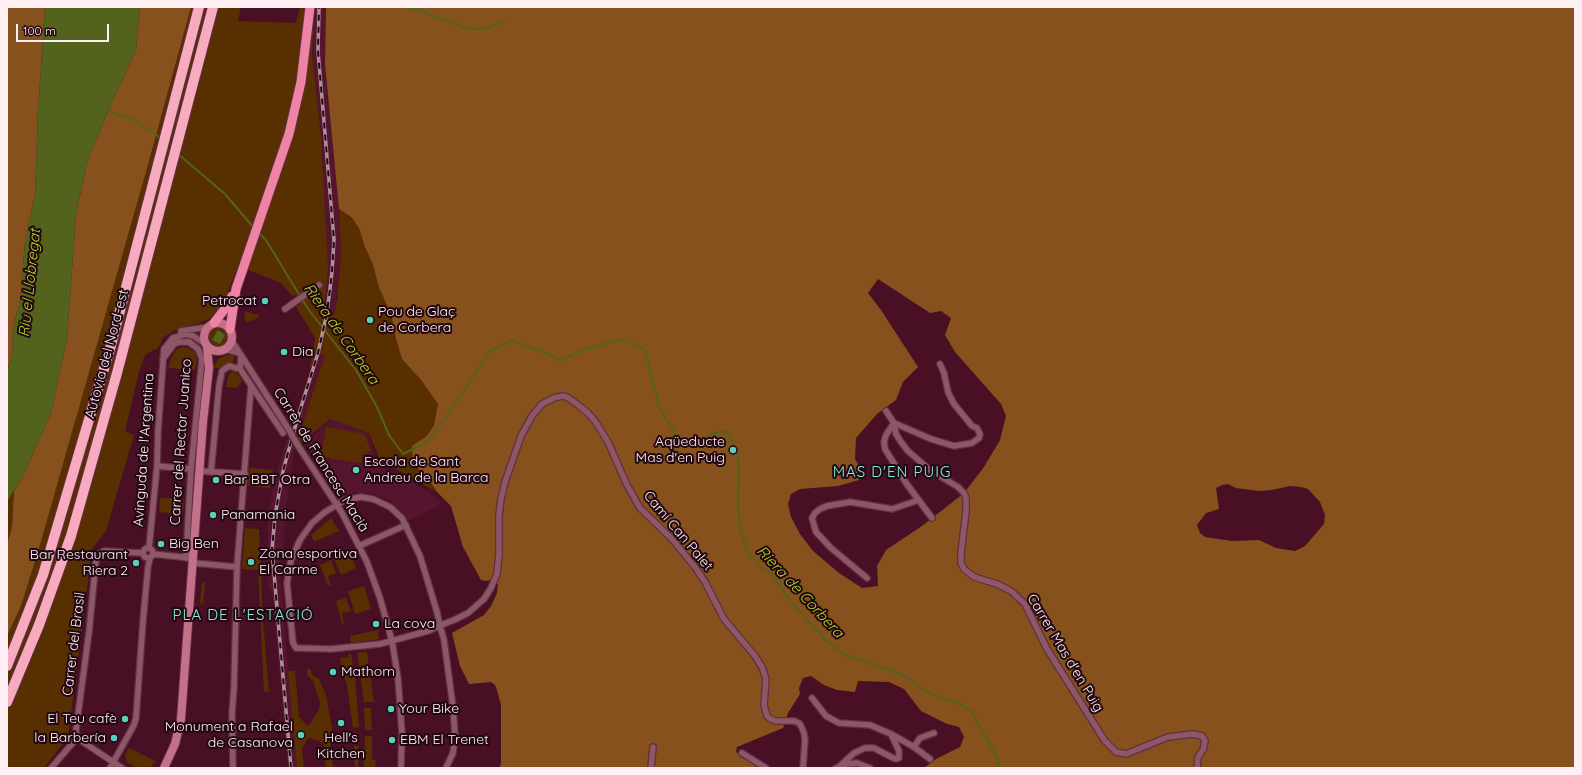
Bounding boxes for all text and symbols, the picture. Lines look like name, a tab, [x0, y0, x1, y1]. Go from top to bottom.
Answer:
scale bar	[18, 16, 111, 42]
text: 100 m	[23, 23, 56, 38]
water label: Riu el Llobregat	[15, 228, 45, 338]
water label: Riera de Corbera	[299, 280, 383, 388]
street label: Autovia del Nord-est	[82, 288, 132, 420]
place label: Petrocat	[202, 293, 257, 309]
marker: Petrocat	[260, 296, 270, 306]
place label: Pou de Glaç de Corbera	[378, 304, 455, 336]
marker: Pou de Glaç de Corbera	[365, 315, 375, 325]
place label: Dia	[292, 344, 314, 360]
marker: Dia	[279, 347, 289, 357]
street label: Carrer del Rector Juanico	[167, 358, 195, 526]
street label: Avinguda de l'Argentina	[130, 373, 158, 527]
street label: Carrer de Francesc Macià	[270, 385, 372, 535]
place label: Aqüeducte Mas d'en Puig	[636, 434, 725, 466]
marker: Aqüeducte Mas d'en Puig	[728, 445, 738, 455]
place label: Escola de Sant Andreu de la Barca	[364, 454, 489, 486]
district label: MAS D'EN PUIG	[833, 463, 951, 481]
marker: Escola de Sant Andreu de la Barca	[351, 465, 361, 475]
place label: Bar BBT Otra	[224, 472, 310, 488]
marker: Bar BBT Otra	[211, 475, 221, 485]
street label: Camí Can Palet	[640, 488, 716, 574]
place label: Panamania	[221, 507, 295, 523]
marker: Panamania	[208, 510, 218, 520]
place label: Big Ben	[169, 536, 219, 552]
marker: Big Ben	[156, 539, 166, 549]
water label: Riera de Corbera	[753, 542, 847, 642]
place label: Zona esportiva El Carme	[259, 546, 357, 578]
place label: Bar Restaurant Riera 2	[30, 547, 128, 580]
marker: Zona esportiva El Carme	[246, 557, 256, 567]
marker: Bar Restaurant Riera 2	[131, 558, 141, 568]
street label: Carrer del Brasil	[59, 591, 89, 697]
street label: Carrer Mas d'en Puig	[1023, 591, 1107, 715]
district label: PLA DE L'ESTACIÓ	[173, 606, 313, 624]
place label: La cova	[384, 616, 435, 632]
marker: La cova	[371, 619, 381, 629]
place label: Mathom	[341, 664, 395, 680]
marker: Mathom	[328, 667, 338, 677]
place label: Your Bike	[399, 701, 459, 717]
marker: Your Bike	[386, 704, 396, 714]
place label: El Teu cafè	[47, 711, 117, 727]
marker: El Teu cafè	[120, 714, 130, 724]
marker: Hell's Kitchen	[336, 718, 346, 728]
place label: Monument a Rafael de Casanova	[165, 719, 293, 752]
place label: la Barbería	[34, 730, 106, 746]
marker: Monument a Rafael de Casanova	[296, 730, 306, 740]
place label: Hell's Kitchen	[317, 730, 365, 762]
place label: EBM El Trenet	[400, 732, 489, 748]
marker: la Barbería	[109, 733, 119, 743]
marker: EBM El Trenet	[387, 735, 397, 745]

